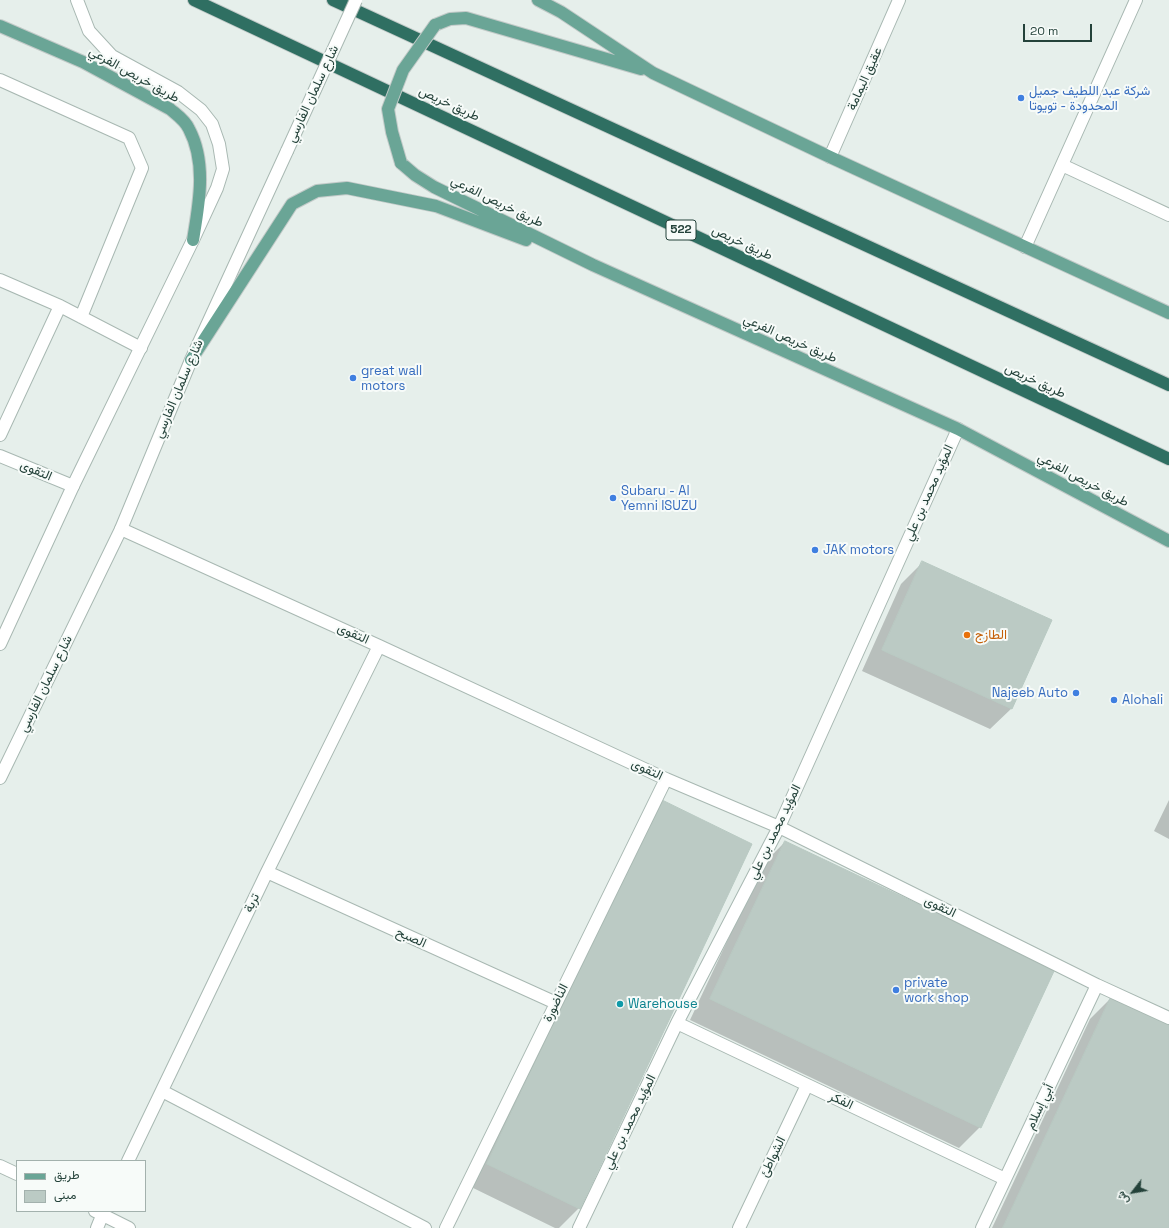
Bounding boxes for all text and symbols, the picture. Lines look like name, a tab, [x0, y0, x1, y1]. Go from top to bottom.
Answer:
scale bar	[1025, 16, 1094, 42]
text: 20 m	[1030, 23, 1058, 39]
street label: شارع سلمان الفارسي	[284, 43, 342, 145]
street label: طريق خريص الفرعي	[86, 44, 182, 106]
street label: عقيق اليمامة	[844, 45, 886, 113]
street label: طريق خريص	[416, 83, 482, 125]
place label: شركة عبد اللطيف جميل المحدودة - تويوتا	[1029, 83, 1150, 114]
marker: شركة عبد اللطيف جميل المحدودة - تويوتا	[1016, 93, 1026, 103]
street label: طريق خريص الفرعي	[448, 173, 546, 231]
road number: 522	[666, 220, 696, 240]
street label: طريق خريص	[709, 222, 775, 264]
street label: طريق خريص الفرعي	[741, 311, 839, 367]
street label: شارع سلمان الفارسي	[151, 337, 207, 441]
street label: طريق خريص	[1002, 360, 1068, 402]
place label: great wall motors	[361, 363, 422, 394]
marker: great wall motors	[348, 373, 358, 383]
street label: المؤيد محمد بن علي	[901, 442, 957, 544]
street label: طريق خريص الفرعي	[1035, 449, 1131, 511]
street label: التقوى	[18, 457, 54, 485]
place label: Subaru - Al Yemni ISUZU	[621, 483, 697, 514]
marker: Subaru - Al Yemni ISUZU	[608, 493, 618, 503]
place label: JAK motors	[823, 542, 894, 558]
marker: JAK motors	[810, 545, 820, 555]
street label: التقوى	[335, 620, 371, 648]
place label: الطازج	[975, 627, 1007, 643]
marker: الطازج	[962, 630, 972, 640]
street label: شارع سلمان الفارسي	[16, 633, 76, 735]
place label: Najeeb Auto	[992, 685, 1068, 701]
marker: Najeeb Auto	[1071, 688, 1081, 698]
place label: Alohali	[1122, 692, 1163, 708]
marker: Alohali	[1109, 695, 1119, 705]
street label: التقوى	[629, 756, 665, 784]
street label: المؤيد محمد بن علي	[745, 782, 805, 882]
street label: تربة	[241, 891, 263, 915]
street label: التقوى	[922, 893, 958, 921]
street label: الصبح	[393, 924, 429, 952]
place label: private work shop	[904, 975, 969, 1006]
street label: الناضورة	[540, 981, 572, 1025]
marker: private work shop	[891, 985, 901, 995]
place label: Warehouse	[628, 996, 698, 1012]
marker: Warehouse	[615, 999, 625, 1009]
street label: المؤيد محمد بن علي	[600, 1072, 660, 1172]
street label: أبي إسلام	[1023, 1082, 1057, 1132]
street label: الفكر	[826, 1089, 856, 1113]
street label: الشواطئ	[756, 1134, 790, 1180]
legend	[16, 1160, 146, 1212]
text: طريق	[54, 1167, 79, 1183]
north arrow	[1113, 1172, 1153, 1212]
text: مبنى	[54, 1187, 76, 1203]
text: ش	[1113, 1189, 1132, 1207]

